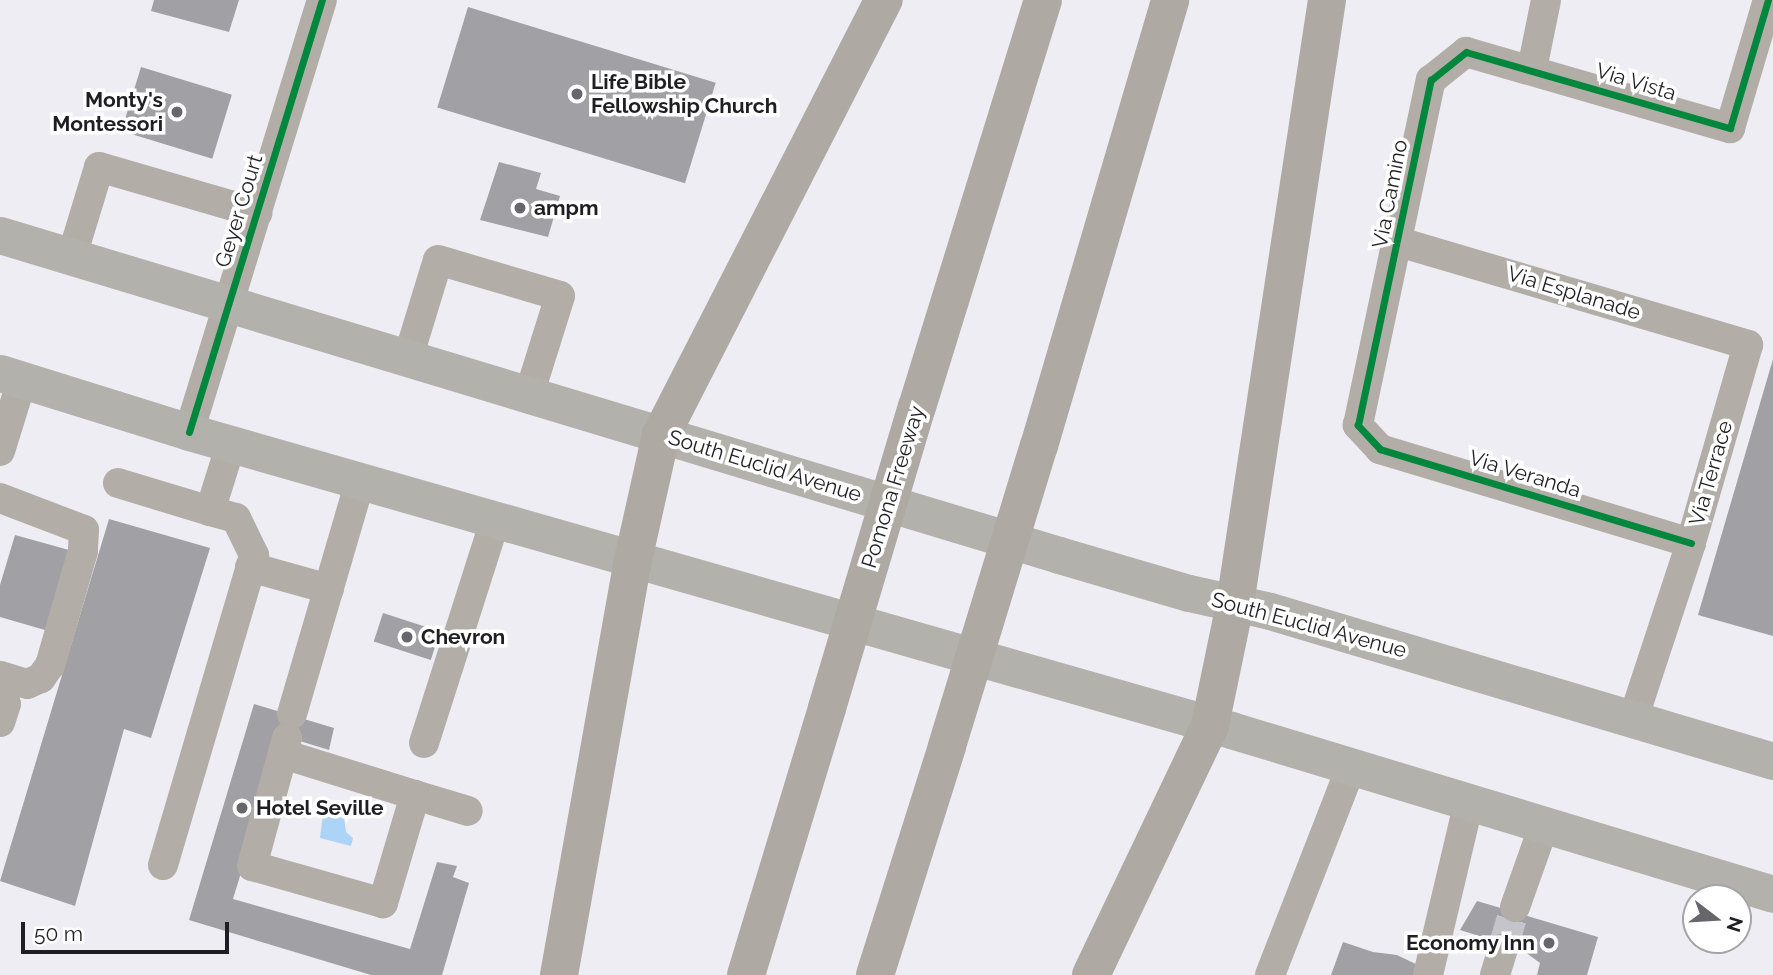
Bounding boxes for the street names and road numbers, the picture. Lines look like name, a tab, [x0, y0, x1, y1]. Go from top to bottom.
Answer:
street label: Via Vista	[1593, 58, 1679, 106]
street label: Via Camino	[1367, 138, 1413, 250]
street label: Geyer Court	[210, 151, 268, 271]
street label: Via Esplanade	[1504, 261, 1644, 325]
street label: Pomona Freeway	[856, 403, 930, 571]
street label: Via Terrace	[1684, 417, 1738, 529]
street label: South Euclid Avenue	[665, 425, 865, 507]
street label: Via Veranda	[1466, 445, 1584, 503]
street label: South Euclid Avenue	[1209, 587, 1409, 663]

